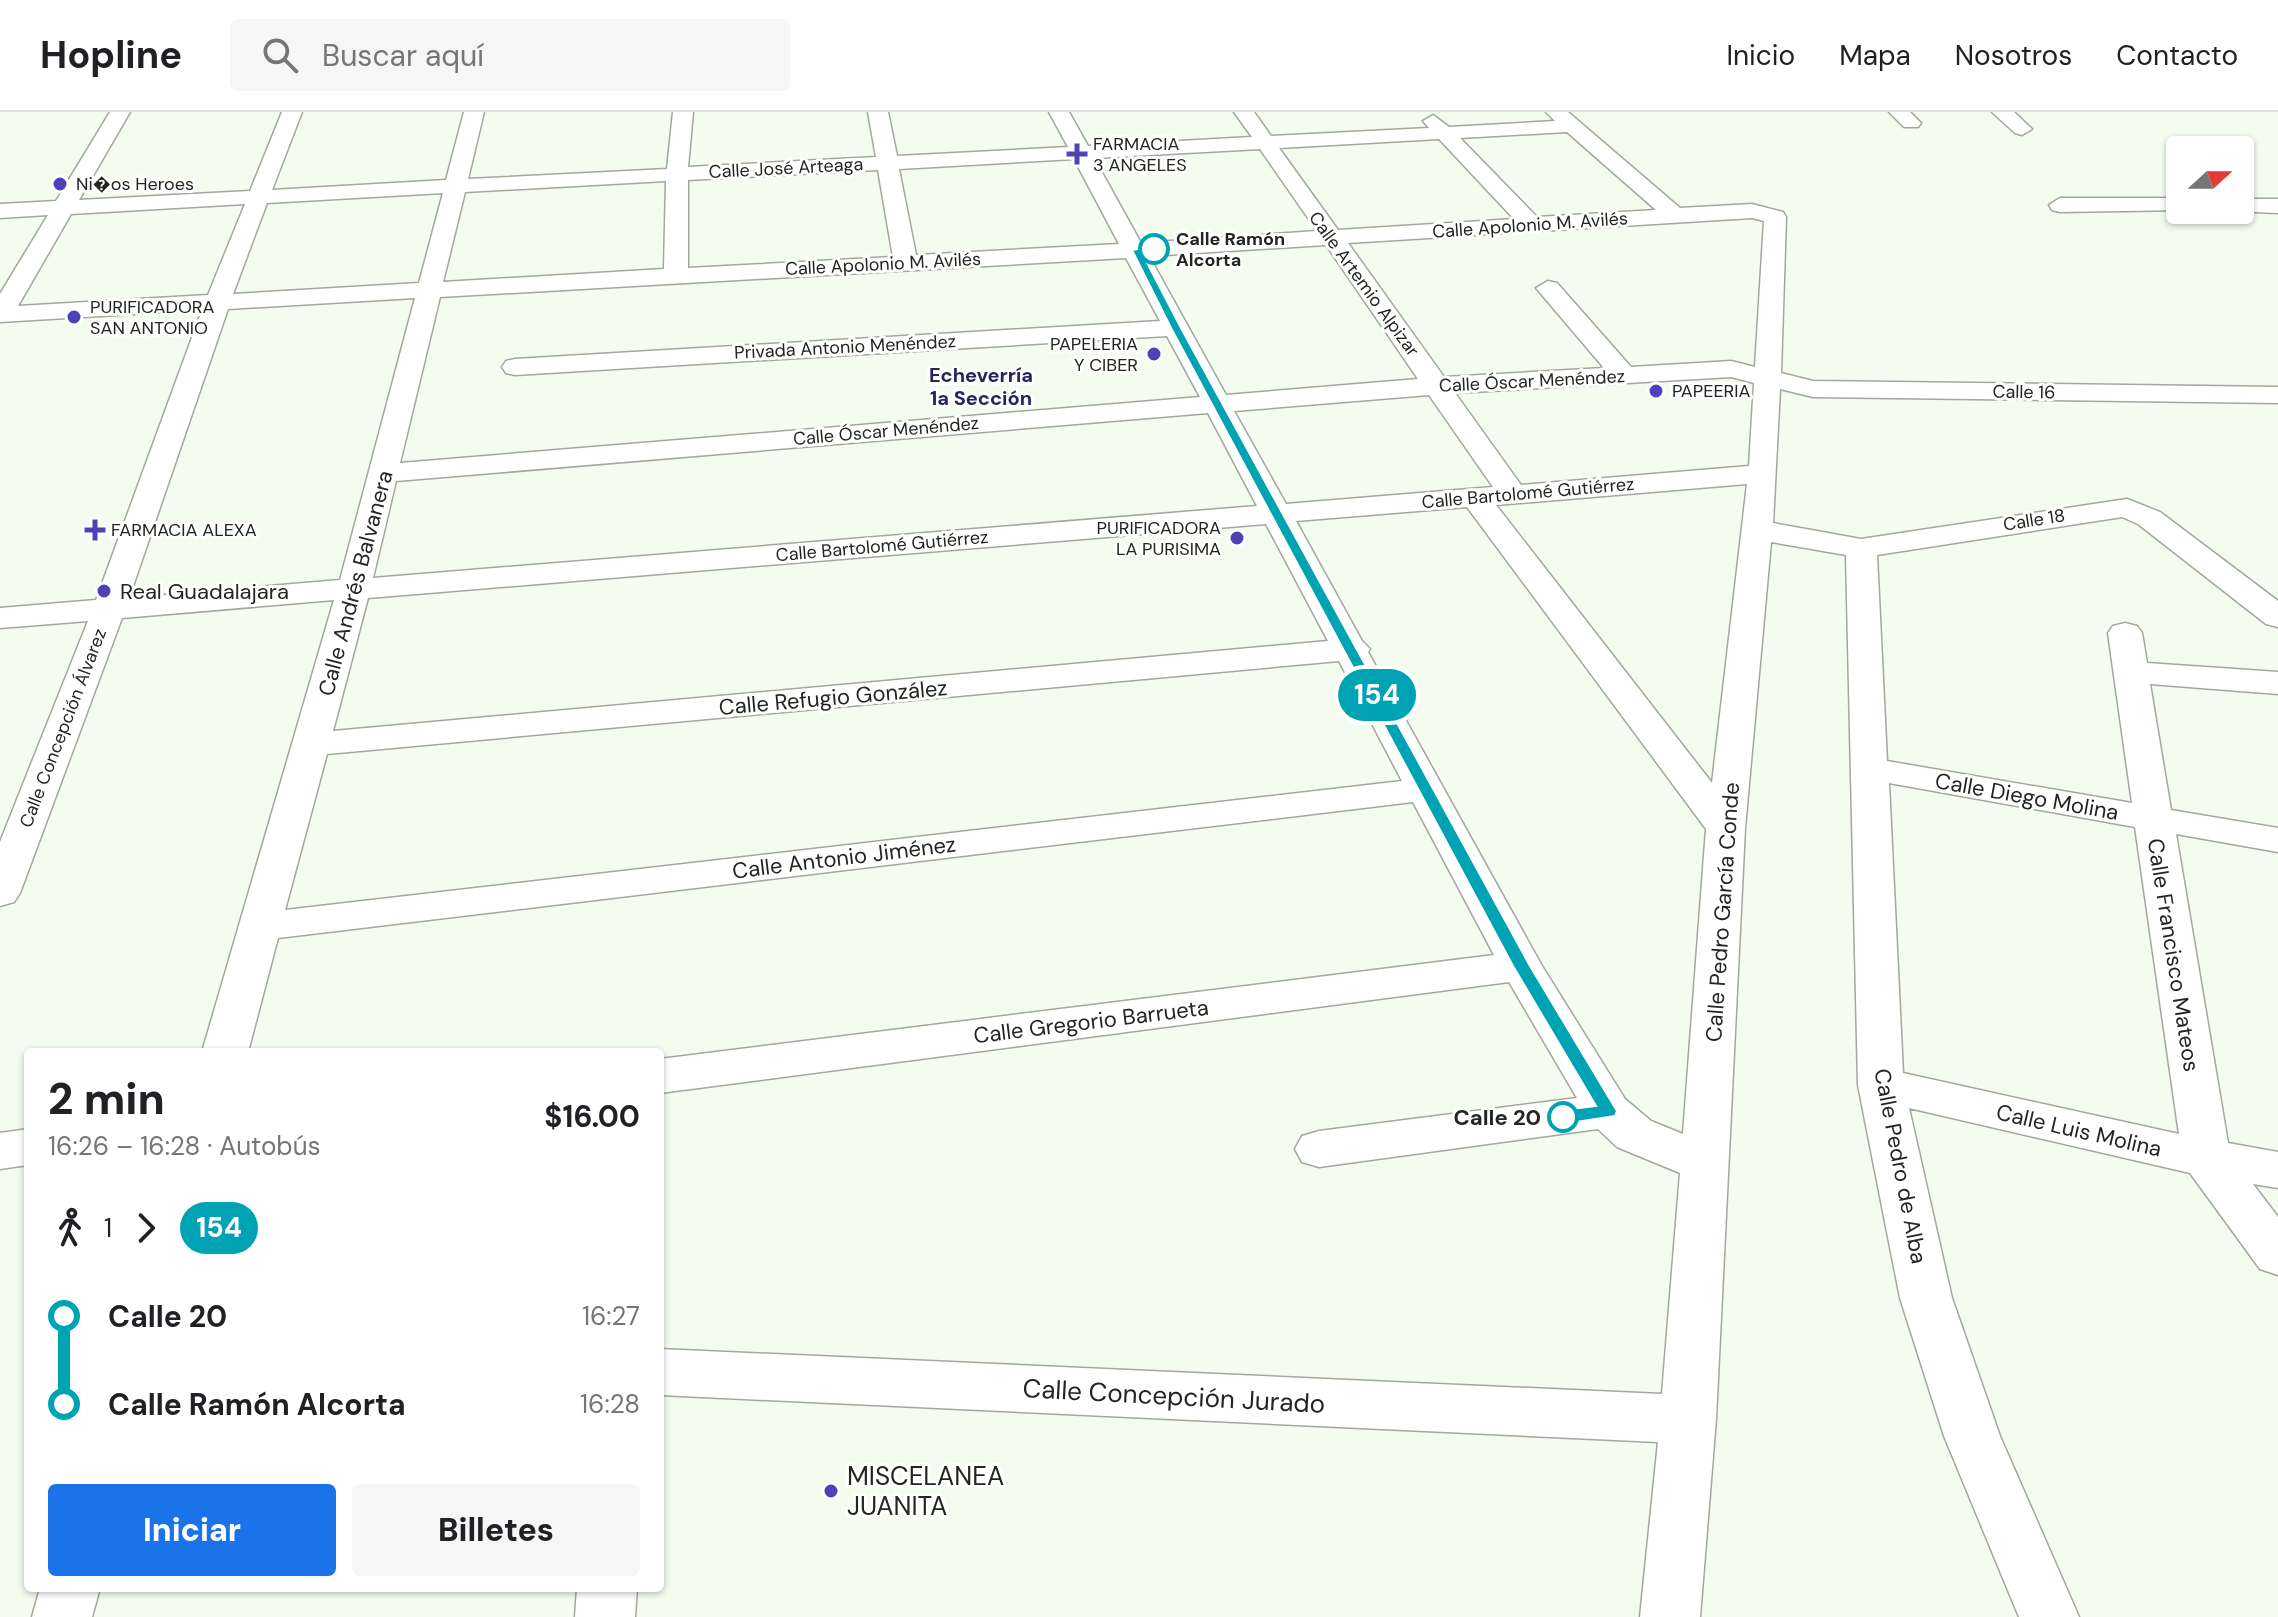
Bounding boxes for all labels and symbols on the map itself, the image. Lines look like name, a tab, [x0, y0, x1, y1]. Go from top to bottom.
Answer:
place label: FARMACIA 3 ANGELES	[1093, 132, 1187, 177]
north arrow	[2166, 136, 2254, 224]
marker: FARMACIA 3 ANGELES	[1068, 145, 1086, 163]
street label: Calle José Arteaga	[708, 152, 864, 184]
place label: Ni�os Heroes	[76, 172, 194, 196]
marker: Ni�os Heroes	[51, 175, 69, 193]
street label: Calle Apolonio M. Avilés	[1431, 206, 1629, 244]
street label: Calle Artemio Alpizar	[1303, 207, 1425, 361]
place label: Calle Ramón Alcorta	[1176, 227, 1285, 272]
marker: Calle Ramón Alcorta	[1139, 234, 1169, 264]
street label: Calle Apolonio M. Avilés	[784, 247, 982, 281]
place label: PURIFICADORA SAN ANTONIO	[90, 295, 215, 340]
marker: PURIFICADORA SAN ANTONIO	[65, 308, 83, 326]
street label: Privada Antonio Menéndez	[734, 329, 956, 365]
place label: PAPELERIA Y CIBER	[1050, 332, 1138, 377]
marker: PAPELERIA Y CIBER	[1145, 345, 1163, 363]
district label: Echeverría 1a Sección	[929, 362, 1033, 411]
street label: Calle Óscar Menéndez	[1438, 364, 1626, 398]
place label: PAPEERIA	[1672, 379, 1750, 403]
street label: Calle 16	[1992, 379, 2056, 405]
marker: PAPEERIA	[1647, 382, 1665, 400]
street label: Calle Óscar Menéndez	[792, 411, 980, 451]
street label: Calle Andrés Balvanera	[311, 467, 400, 699]
street label: Calle Bartolomé Gutiérrez	[1421, 472, 1635, 514]
street label: Calle 18	[2001, 503, 2067, 537]
place label: PURIFICADORA LA PURISIMA	[1097, 516, 1221, 561]
place label: FARMACIA ALEXA	[111, 518, 257, 542]
marker: FARMACIA ALEXA	[86, 521, 104, 539]
street label: Calle Bartolomé Gutiérrez	[775, 525, 989, 567]
marker: PURIFICADORA LA PURISIMA	[1228, 529, 1246, 547]
place label: Real Guadalajara	[120, 577, 289, 606]
marker: Real Guadalajara	[95, 582, 113, 600]
street label: Calle Concepción Álvarez	[14, 625, 112, 831]
line badge: 154	[1331, 669, 1423, 721]
street label: Calle Refugio González	[718, 673, 948, 722]
street label: Calle Diego Molina	[1933, 766, 2121, 827]
street label: Calle Pedro García Conde	[1699, 781, 1746, 1043]
street label: Calle Antonio Jiménez	[731, 829, 957, 886]
street label: Calle Francisco Mateos	[2141, 836, 2206, 1074]
street label: Calle Gregorio Barrueta	[972, 993, 1210, 1050]
street label: Calle Pedro de Alba	[1867, 1066, 1934, 1266]
street label: Calle Luis Molina	[1993, 1097, 2164, 1164]
marker: Calle 20	[1548, 1102, 1578, 1132]
place label: Calle 20	[1454, 1103, 1541, 1132]
street label: Calle Concepción Jurado	[1022, 1371, 1326, 1421]
place label: MISCELANEA JUANITA	[847, 1459, 1004, 1523]
marker: MISCELANEA JUANITA	[822, 1482, 840, 1500]

